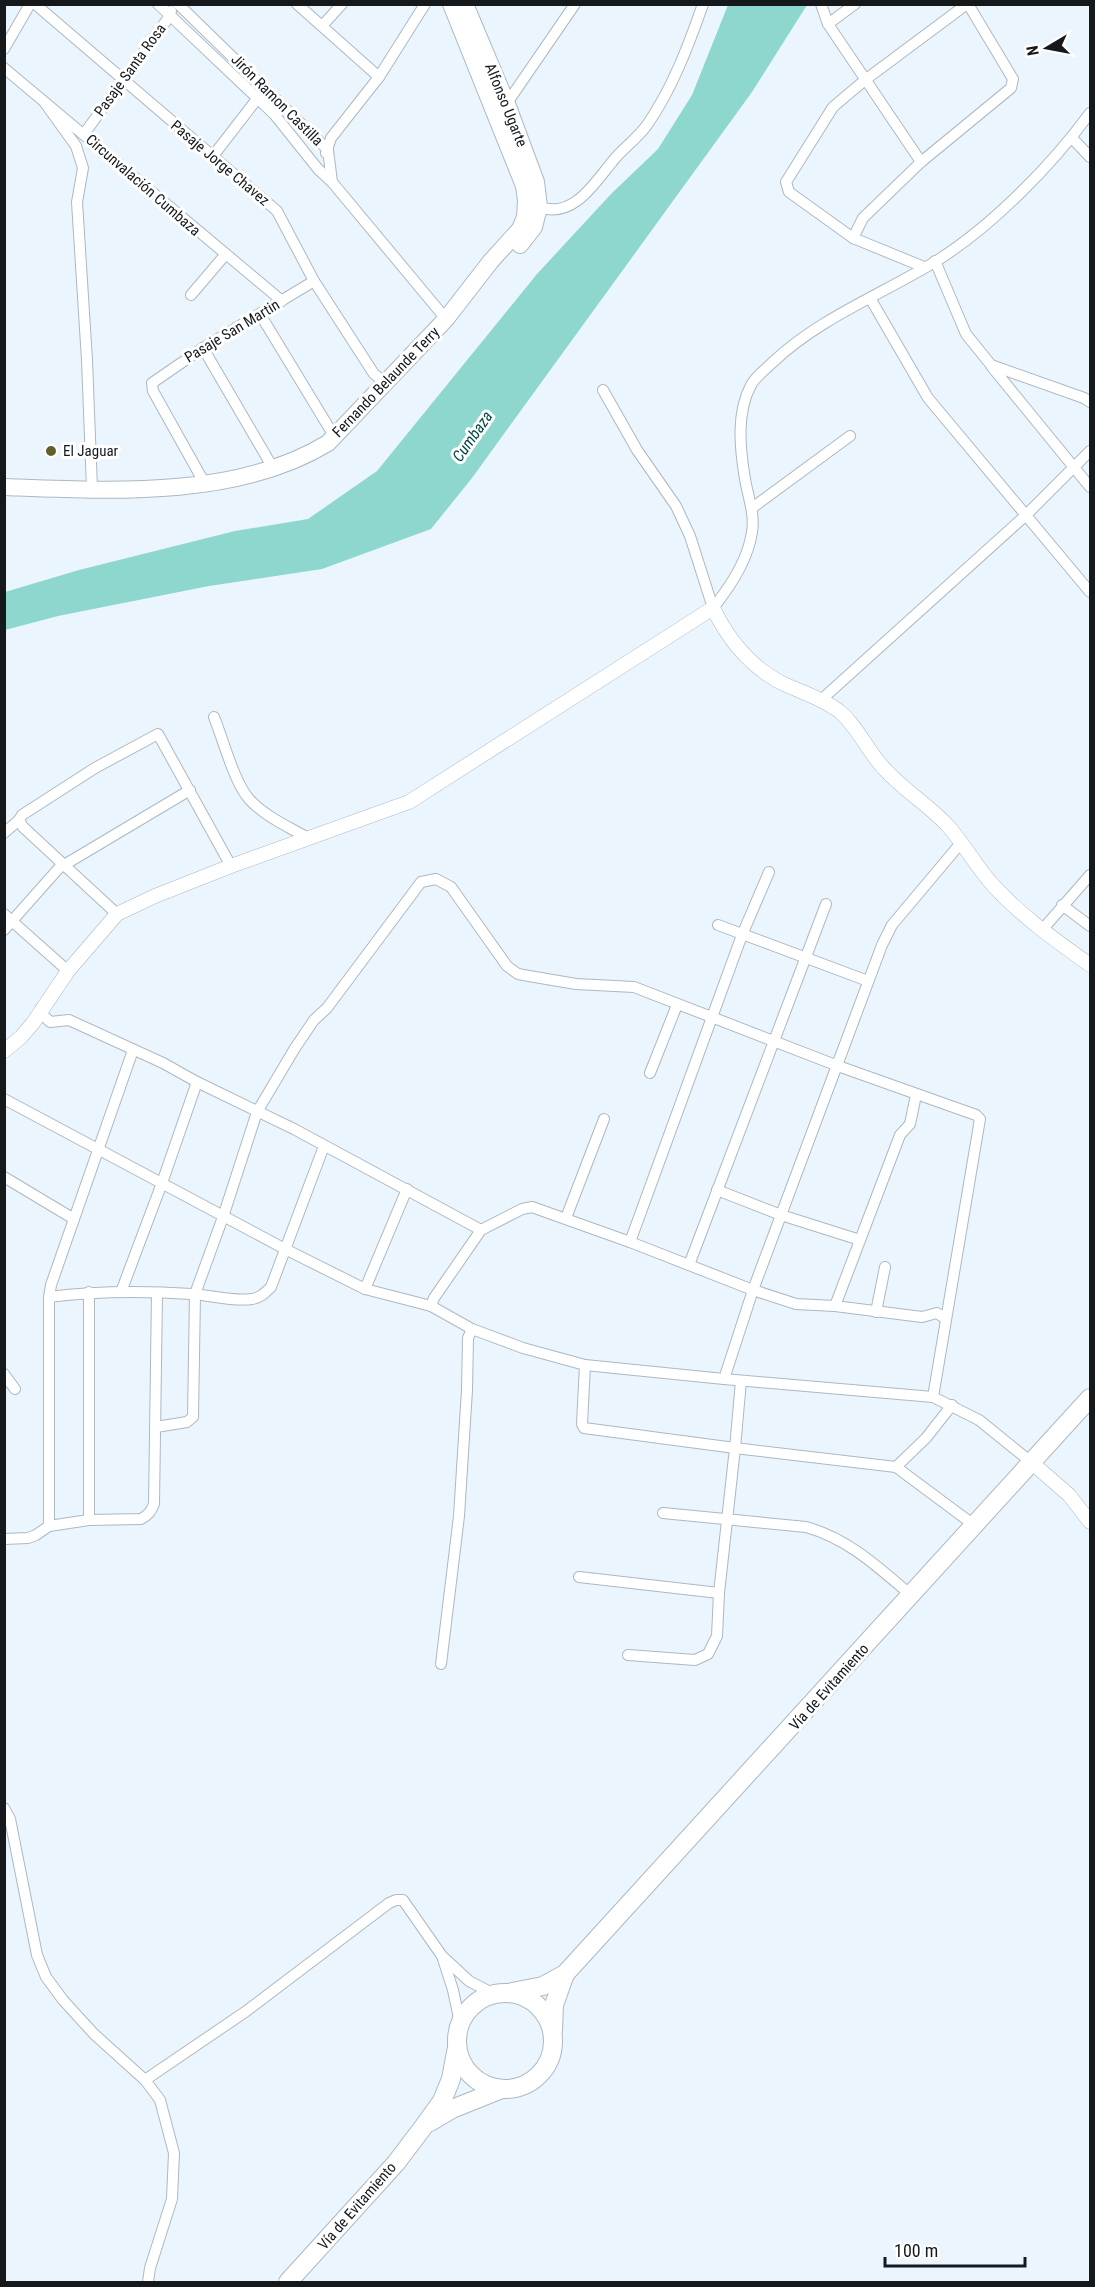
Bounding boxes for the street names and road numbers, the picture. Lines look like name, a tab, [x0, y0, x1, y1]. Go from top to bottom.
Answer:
street label: Pasaje Santa Rosa	[90, 20, 170, 120]
street label: Jirón Ramon Castilla	[227, 50, 327, 150]
street label: Alfonso Ugarte	[481, 60, 531, 150]
street label: Pasaje Jorge Chavez	[167, 117, 273, 209]
street label: Circunvalación Cumbaza	[82, 130, 204, 240]
street label: Pasaje San Martin	[181, 296, 283, 366]
street label: Fernando Belaunde Terry	[329, 323, 443, 441]
street label: Vía de Evitamiento	[785, 1640, 873, 1734]
street label: Vía de Evitamiento	[314, 2159, 400, 2253]

